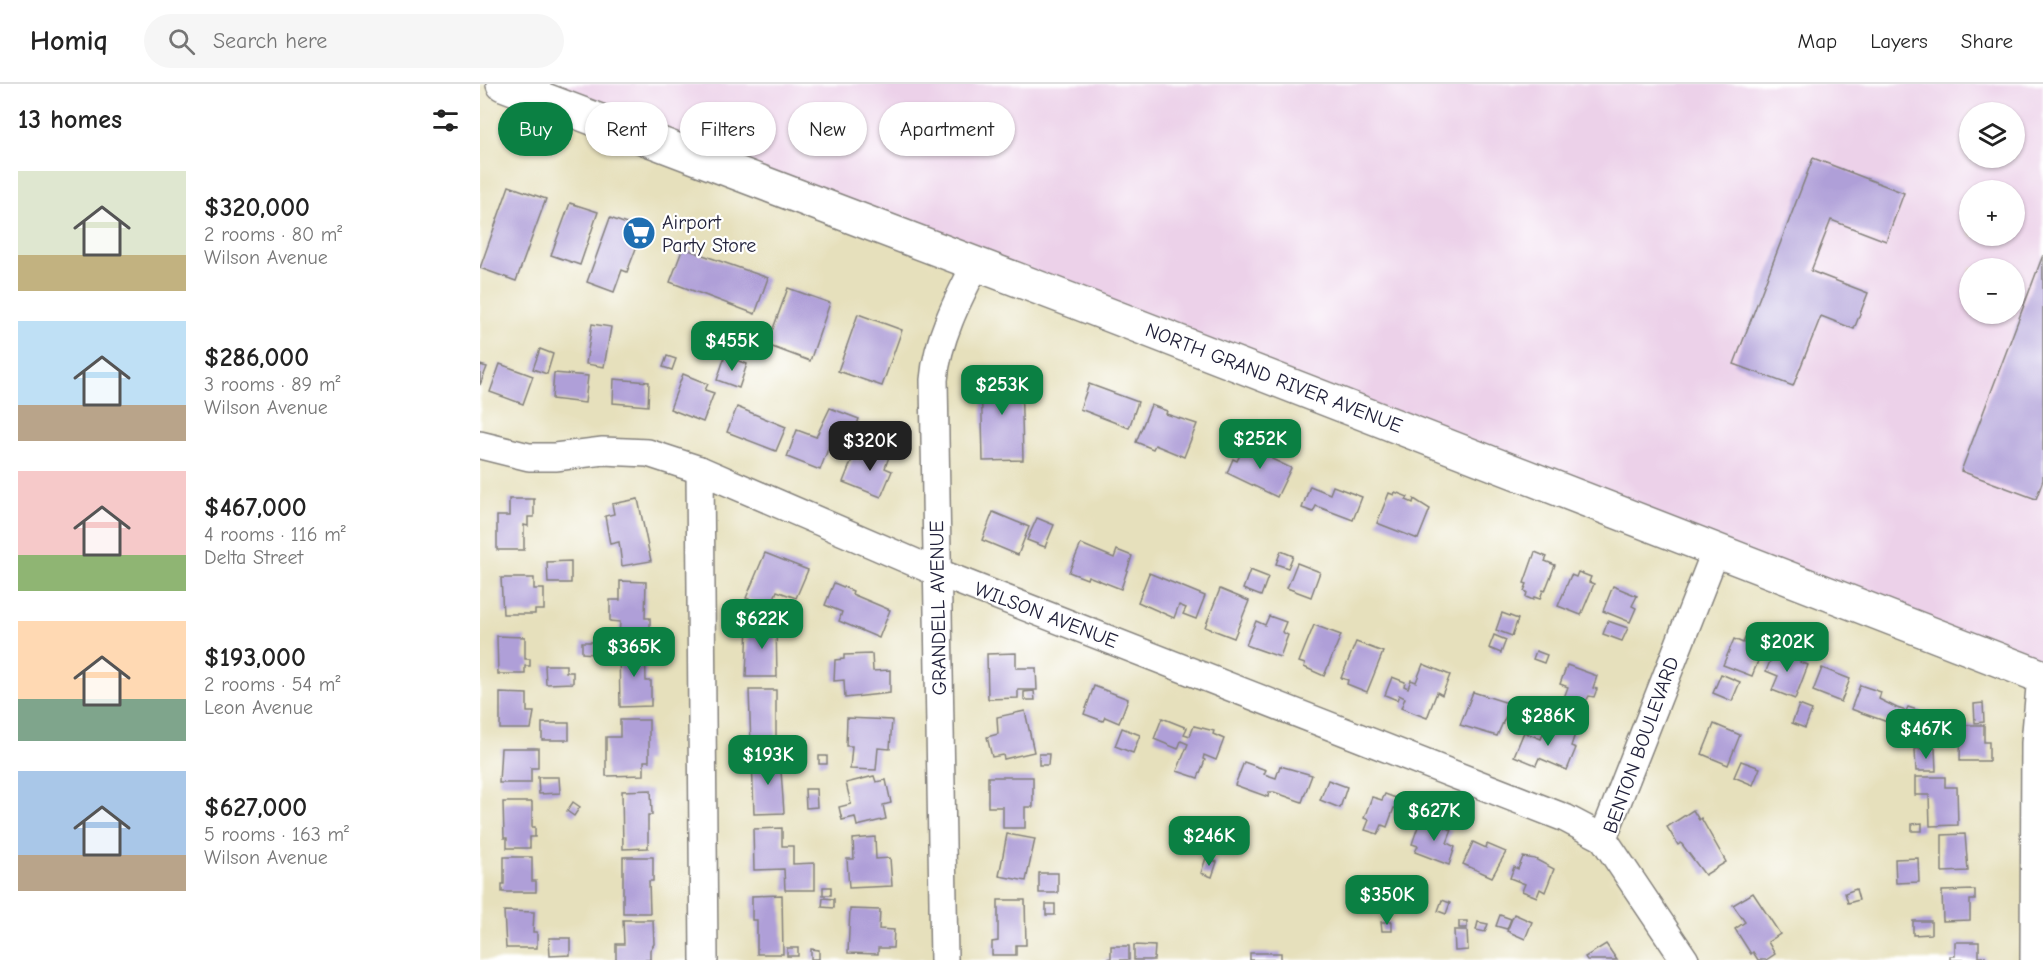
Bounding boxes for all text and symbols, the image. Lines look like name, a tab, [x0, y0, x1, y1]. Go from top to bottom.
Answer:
search box	[144, 14, 564, 68]
text: Homiq	[30, 25, 108, 57]
icon: search	[165, 25, 198, 58]
text: Search here	[213, 28, 327, 54]
text: Map	[1798, 29, 1837, 53]
text: Layers	[1870, 29, 1928, 53]
text: Share	[1961, 29, 2013, 53]
chip: Buy	[498, 102, 573, 156]
chip: Rent	[585, 102, 668, 156]
chip: Filters	[680, 102, 776, 156]
chip: New	[788, 102, 867, 156]
chip: Apartment	[879, 102, 1015, 156]
map controls	[1959, 102, 2025, 324]
button: layers	[1959, 102, 2025, 168]
icon: filters	[429, 104, 462, 137]
text: 13 homes	[18, 105, 122, 135]
button: +	[1959, 180, 2025, 246]
text: $320,000	[204, 193, 310, 223]
icon: home	[66, 195, 138, 267]
place label: Airport Party Store	[662, 211, 756, 257]
supermarket icon: Airport Party Store	[621, 215, 657, 251]
text: 2 rooms · 80 m²	[204, 223, 342, 246]
text: Wilson Avenue	[204, 246, 328, 269]
button: −	[1959, 258, 2025, 324]
street label: NORTH GRAND RIVER AVENUE	[1142, 318, 1406, 438]
pin: $455K	[690, 321, 774, 372]
text: $455K	[705, 329, 759, 352]
text: $286,000	[204, 343, 309, 373]
icon: home	[66, 345, 138, 417]
pin: $253K	[960, 365, 1044, 416]
text: 3 rooms · 89 m²	[204, 373, 340, 396]
text: $253K	[975, 373, 1029, 396]
text: Wilson Avenue	[204, 396, 328, 419]
pin: $252K	[1218, 419, 1302, 470]
pin: $320K	[828, 421, 912, 472]
text: $252K	[1233, 427, 1287, 450]
text: $320K	[843, 429, 897, 452]
text: $467,000	[204, 493, 307, 523]
icon: home	[66, 495, 138, 567]
street label: GRANDELL AVENUE	[925, 520, 951, 696]
text: 4 rooms · 116 m²	[204, 523, 346, 546]
text: Delta Street	[204, 546, 303, 569]
street label: WILSON AVENUE	[971, 577, 1121, 653]
pin: $622K	[720, 599, 804, 650]
text: $622K	[735, 607, 789, 630]
pin: $202K	[1745, 622, 1829, 673]
pin: $365K	[592, 627, 676, 678]
text: $202K	[1760, 630, 1814, 653]
text: $365K	[607, 635, 661, 658]
text: $193,000	[204, 643, 306, 673]
icon: home	[66, 645, 138, 717]
street label: BENTON BOULEVARD	[1598, 653, 1684, 837]
text: 2 rooms · 54 m²	[204, 673, 340, 696]
text: Leon Avenue	[204, 696, 313, 719]
pin: $286K	[1506, 696, 1590, 747]
text: $286K	[1521, 704, 1575, 727]
pin: $467K	[1884, 709, 1968, 760]
text: $467K	[1900, 717, 1952, 740]
pin: $193K	[726, 735, 810, 786]
text: $193K	[742, 743, 794, 766]
pin: $627K	[1392, 791, 1476, 842]
text: $627,000	[204, 793, 307, 823]
icon: home	[66, 795, 138, 867]
text: $627K	[1408, 799, 1460, 822]
pin: $246K	[1167, 816, 1251, 867]
text: 5 rooms · 163 m²	[204, 823, 349, 846]
text: $246K	[1183, 824, 1235, 847]
text: Wilson Avenue	[204, 846, 328, 869]
pin: $350K	[1345, 875, 1429, 926]
text: $350K	[1359, 883, 1415, 906]

